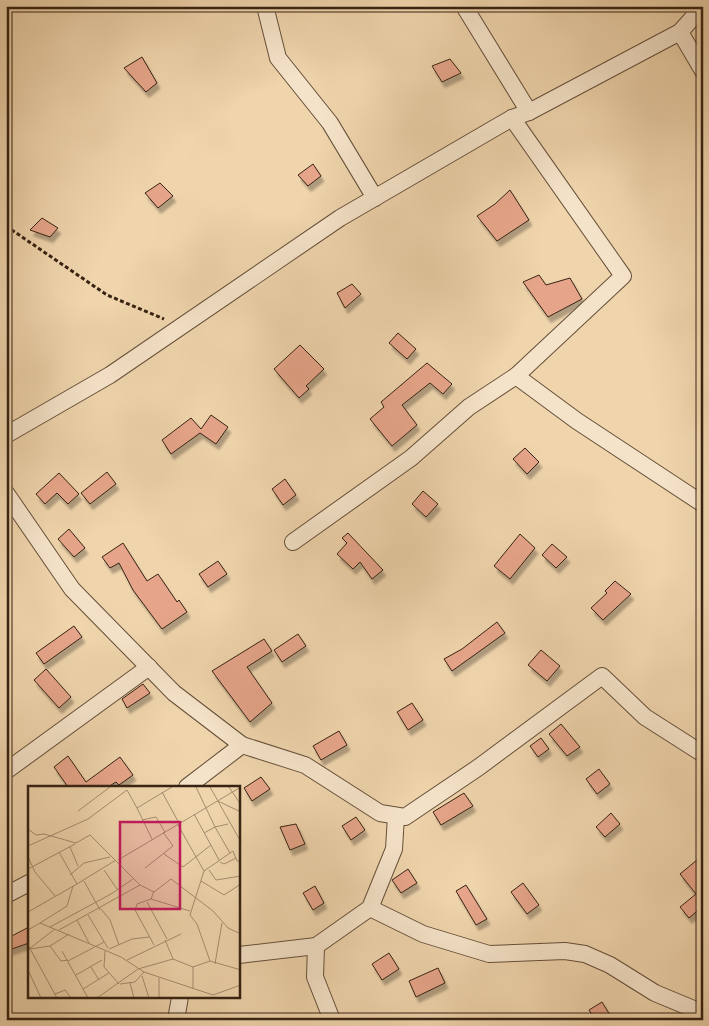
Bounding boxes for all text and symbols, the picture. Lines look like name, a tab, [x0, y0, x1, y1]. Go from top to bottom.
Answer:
inset map	[28, 786, 240, 998]

